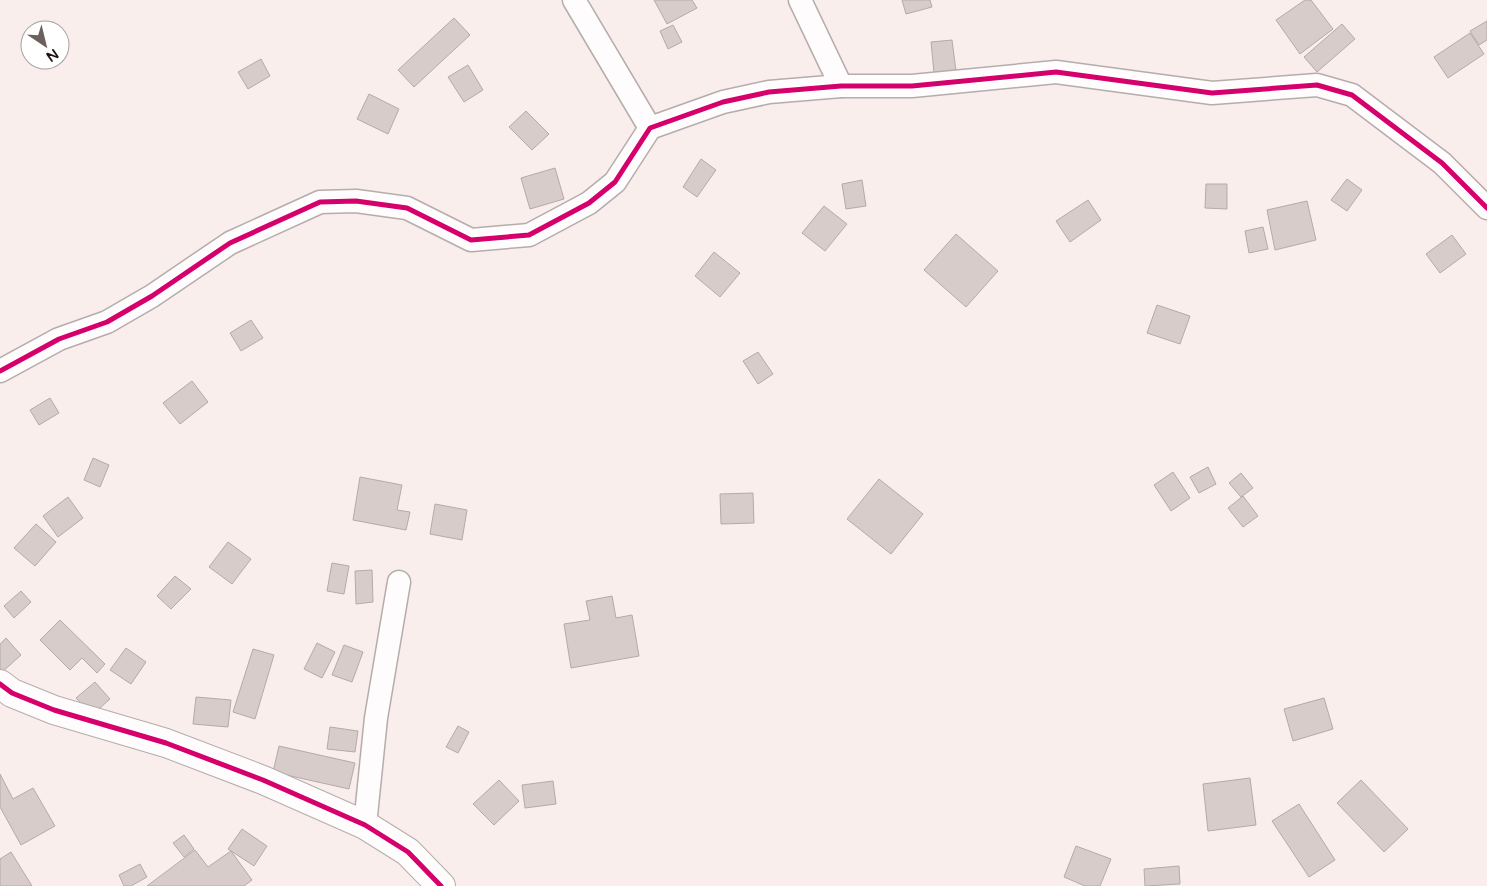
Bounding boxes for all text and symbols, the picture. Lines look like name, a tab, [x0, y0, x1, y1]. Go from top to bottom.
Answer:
north arrow	[20, 20, 70, 70]
text: N	[43, 45, 62, 65]

